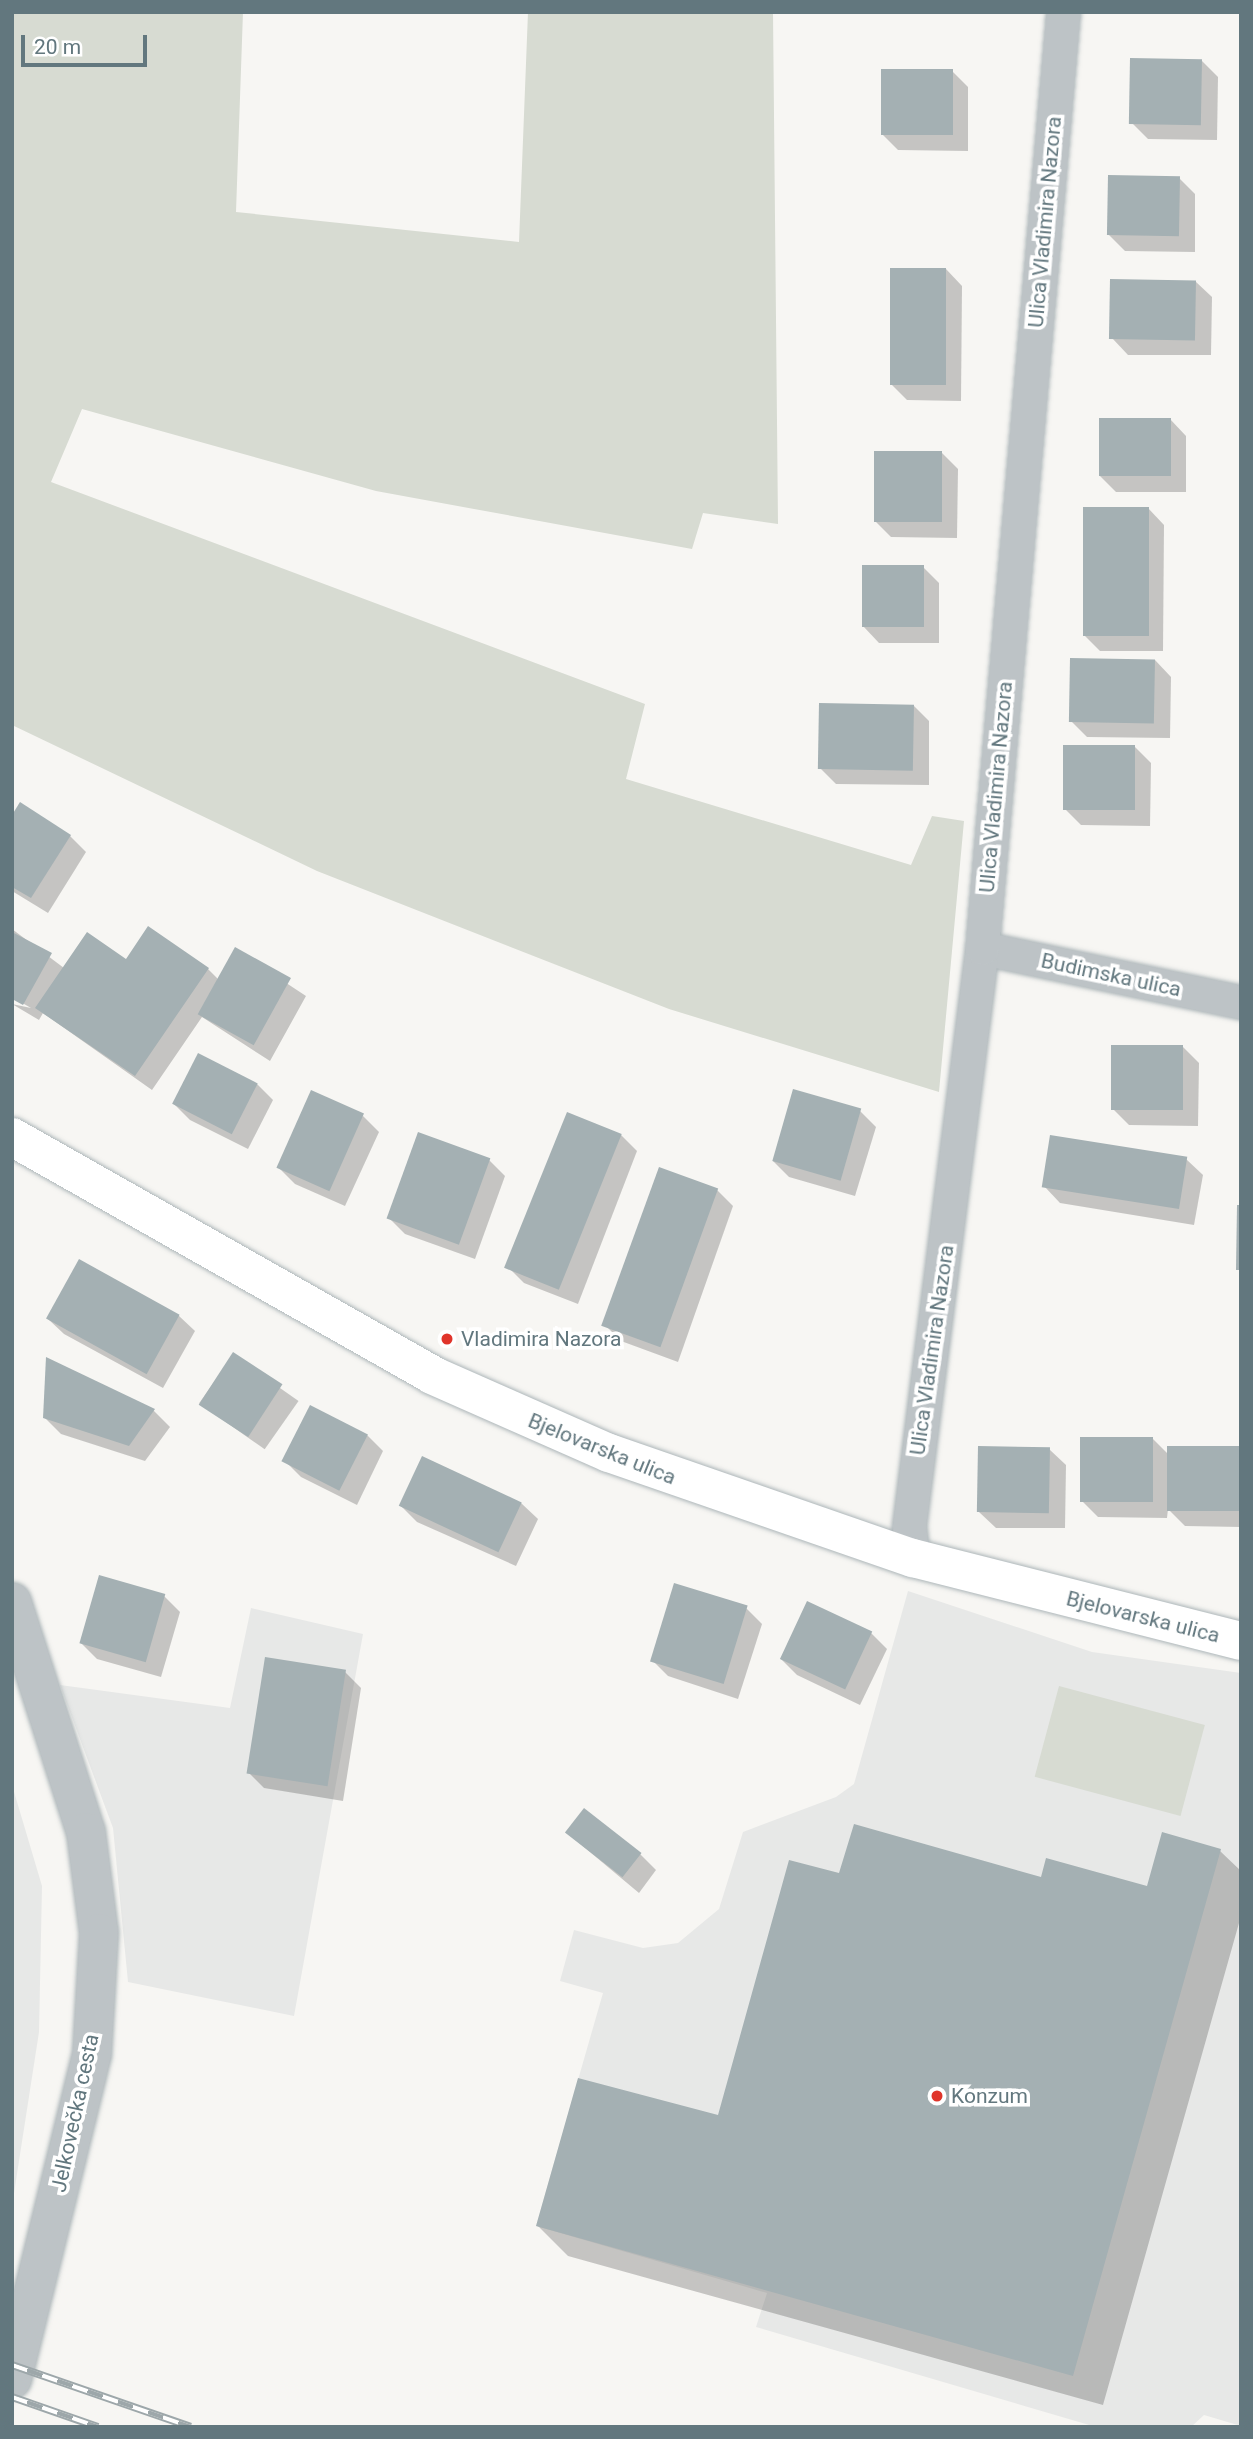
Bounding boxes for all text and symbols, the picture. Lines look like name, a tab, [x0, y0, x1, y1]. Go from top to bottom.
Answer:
scale bar	[24, 21, 150, 65]
text: 20 m	[34, 35, 81, 59]
street label: Ulica Vladimira Nazora	[1023, 115, 1067, 329]
street label: Ulica Vladimira Nazora	[974, 680, 1018, 894]
street label: Budimska ulica	[1039, 948, 1183, 1002]
street label: Ulica Vladimira Nazora	[905, 1243, 959, 1457]
place label: Vladimira Nazora	[461, 1326, 621, 1352]
marker: Vladimira Nazora	[439, 1331, 455, 1347]
street label: Bjelovarska ulica	[524, 1408, 680, 1490]
street label: Bjelovarska ulica	[1064, 1586, 1222, 1648]
street label: Jelkovečka cesta	[46, 2032, 104, 2194]
place label: Konzum	[951, 2083, 1028, 2109]
marker: Konzum	[929, 2088, 945, 2104]

